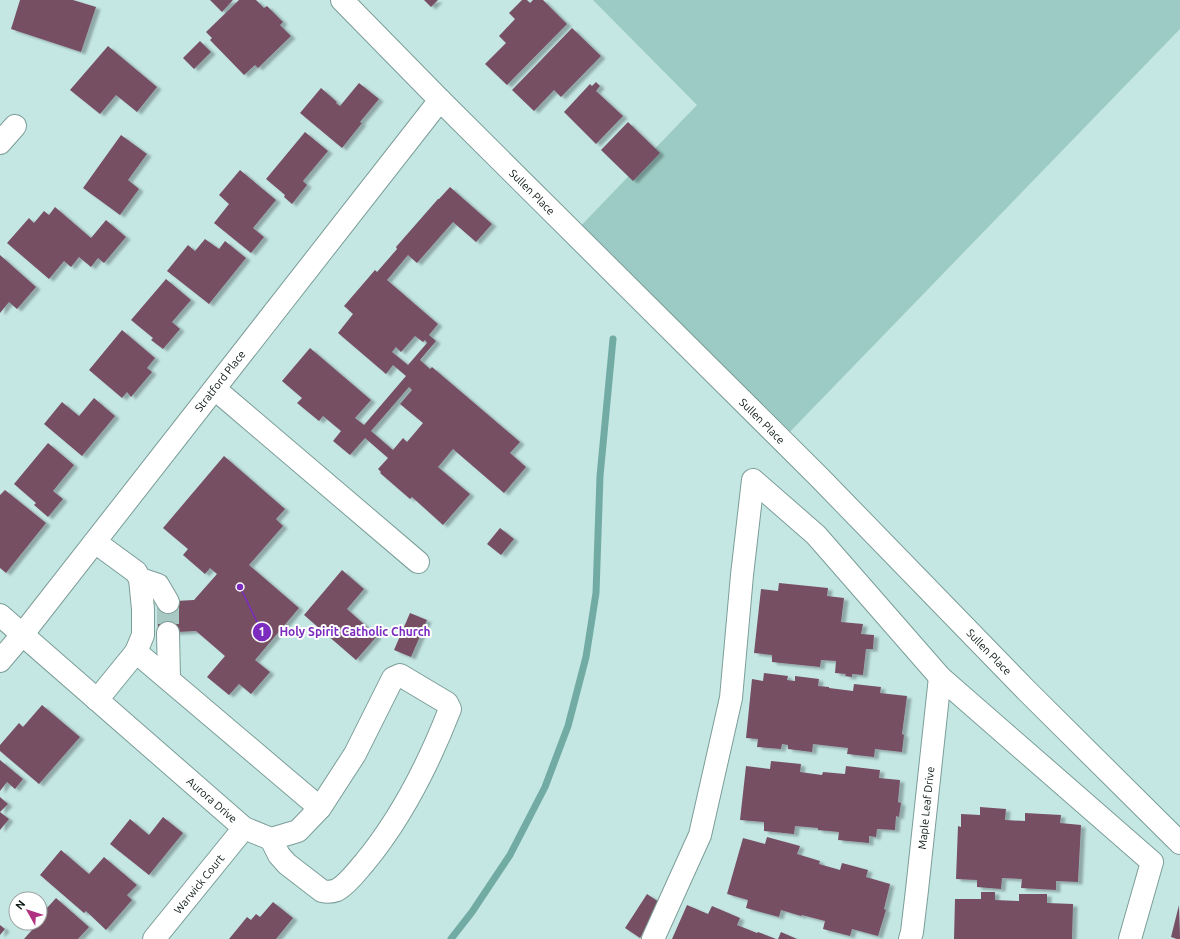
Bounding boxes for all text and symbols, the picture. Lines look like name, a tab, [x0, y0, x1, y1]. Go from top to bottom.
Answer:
street label: Sullen Place	[507, 167, 557, 217]
street label: Stratford Place	[192, 348, 248, 414]
street label: Sullen Place	[737, 396, 787, 446]
callout: Holy Spirit Catholic Church	[252, 620, 439, 644]
text: 1	[259, 625, 265, 638]
text: Holy Spirit Catholic Church	[279, 625, 431, 638]
street label: Sullen Place	[964, 627, 1014, 677]
street label: Maple Leaf Drive	[916, 766, 936, 850]
street label: Aurora Drive	[185, 775, 239, 825]
street label: Warwick Court	[172, 852, 227, 916]
north arrow	[8, 891, 48, 931]
text: N	[13, 898, 27, 912]

